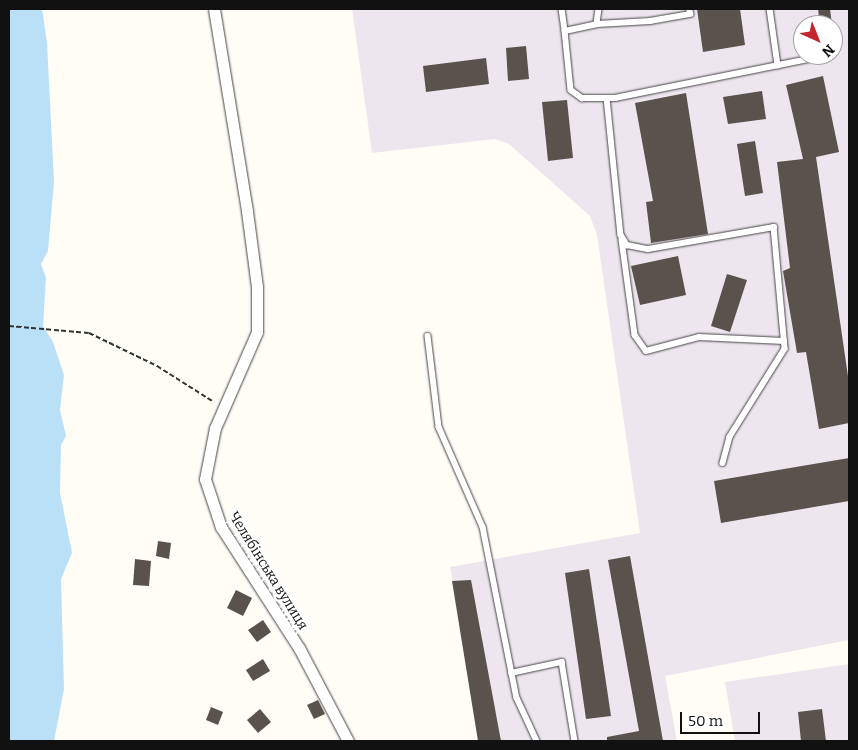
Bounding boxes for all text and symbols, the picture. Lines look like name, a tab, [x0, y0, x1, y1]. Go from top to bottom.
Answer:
north arrow	[793, 15, 843, 65]
text: N	[818, 41, 838, 60]
street label: Челябінська вулиця	[225, 509, 311, 633]
scale bar	[683, 702, 763, 734]
text: 50 m	[688, 712, 723, 730]

